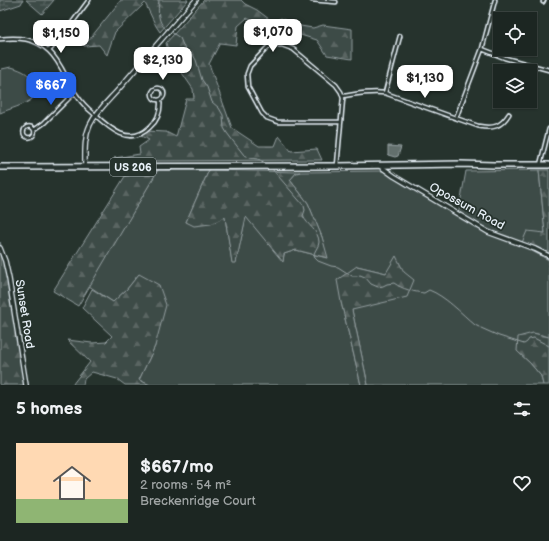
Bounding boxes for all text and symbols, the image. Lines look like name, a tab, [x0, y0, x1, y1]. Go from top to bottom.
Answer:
map controls	[493, 12, 537, 108]
button: locate	[493, 12, 537, 56]
pin: $1,070	[240, 19, 306, 53]
pin: $1,150	[28, 20, 94, 54]
text: $1,070	[253, 24, 293, 40]
text: $1,150	[42, 25, 80, 41]
pin: $2,130	[130, 47, 196, 81]
text: $2,130	[143, 52, 183, 68]
button: layers	[493, 64, 537, 108]
pin: $1,130	[392, 65, 458, 99]
text: $1,130	[406, 70, 444, 86]
pin: $667	[27, 72, 75, 106]
text: $667	[35, 77, 67, 93]
road number: US 206	[110, 158, 156, 176]
street label: Opossum Road	[427, 180, 507, 233]
street label: Sunset Road	[12, 278, 37, 350]
icon: filters	[511, 398, 533, 420]
text: 5 homes	[16, 399, 82, 419]
text: $667/mo	[140, 457, 213, 477]
icon: home	[48, 459, 96, 507]
icon: heart	[511, 472, 533, 494]
text: 2 rooms · 54 m²	[140, 477, 231, 493]
text: Breckenridge Court	[140, 493, 256, 509]

